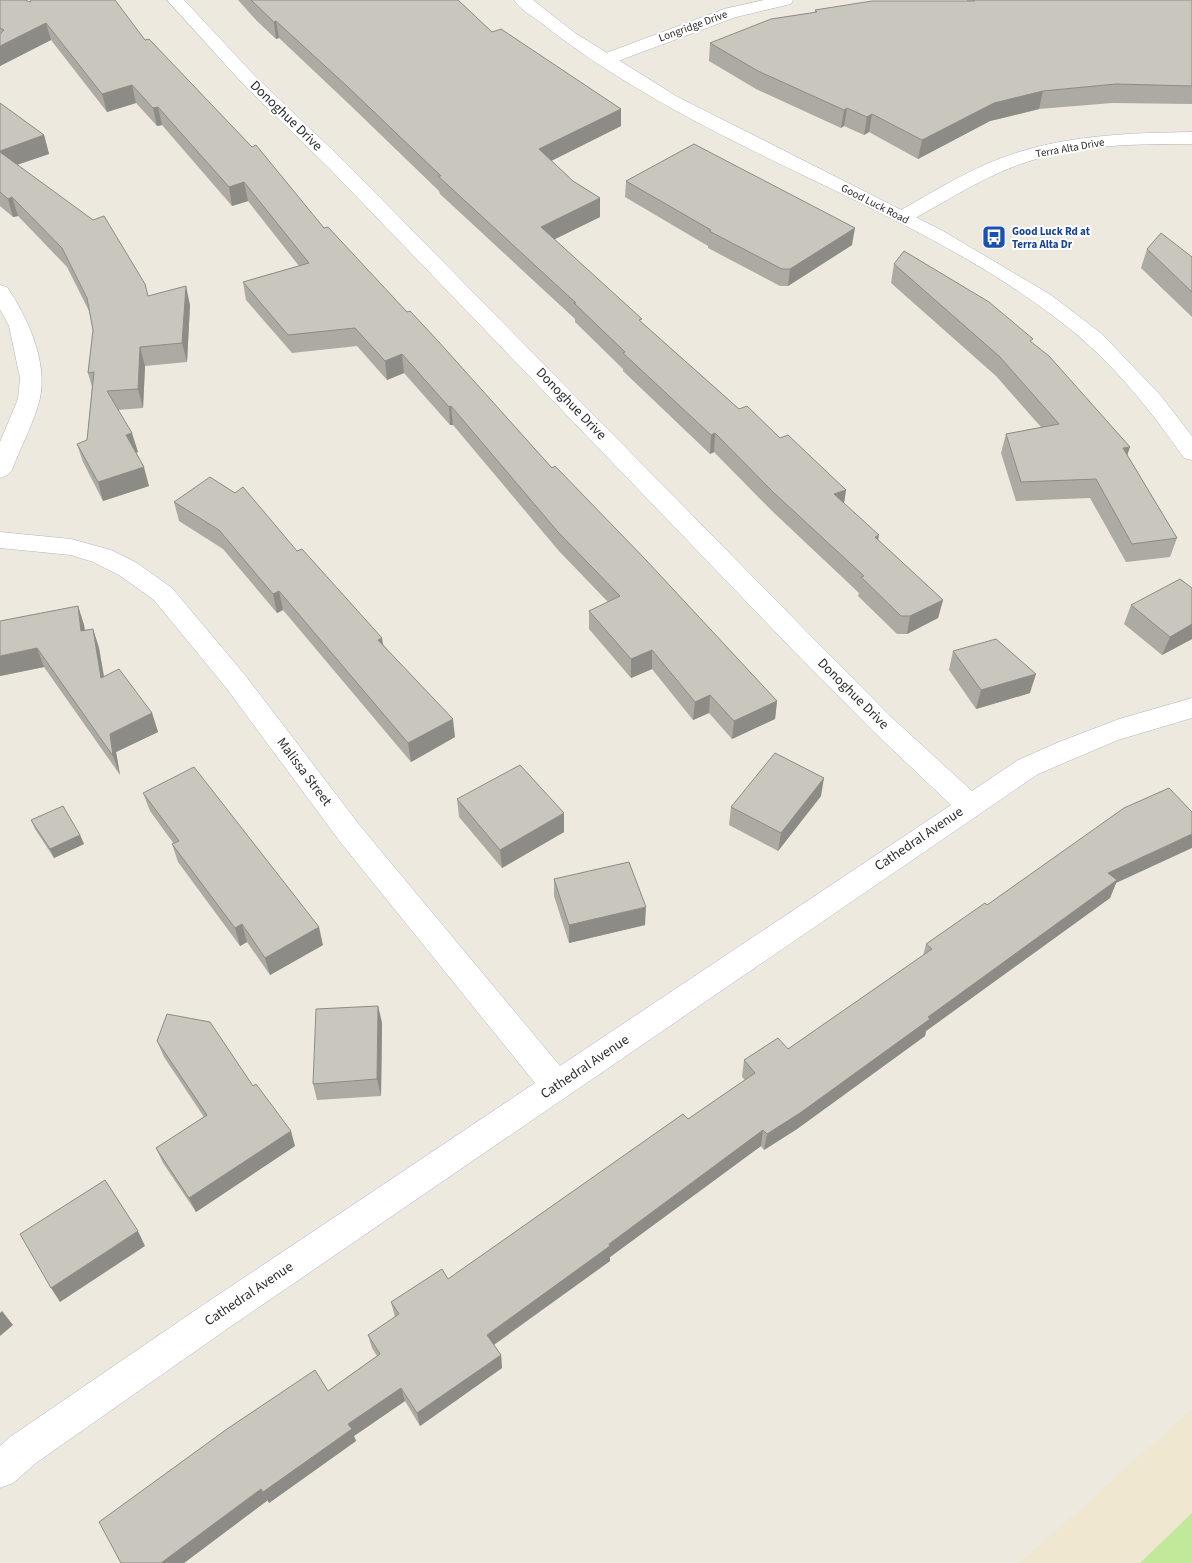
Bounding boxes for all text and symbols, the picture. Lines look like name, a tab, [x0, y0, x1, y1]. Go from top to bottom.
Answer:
street label: Longridge Drive	[656, 6, 730, 45]
street label: Donoghue Drive	[245, 76, 327, 156]
street label: Terra Alta Drive	[1034, 134, 1106, 161]
street label: Good Luck Road	[838, 180, 912, 228]
bus stop icon: Good Luck Rd at Terra Alta Dr	[981, 224, 1007, 250]
place label: Good Luck Rd at Terra Alta Dr	[1012, 224, 1091, 252]
street label: Donoghue Drive	[531, 363, 611, 445]
street label: Donoghue Drive	[813, 654, 893, 734]
street label: Malissa Street	[272, 734, 336, 811]
street label: Cathedral Avenue	[871, 802, 967, 876]
street label: Cathedral Avenue	[537, 1030, 633, 1104]
street label: Cathedral Avenue	[201, 1257, 297, 1331]

